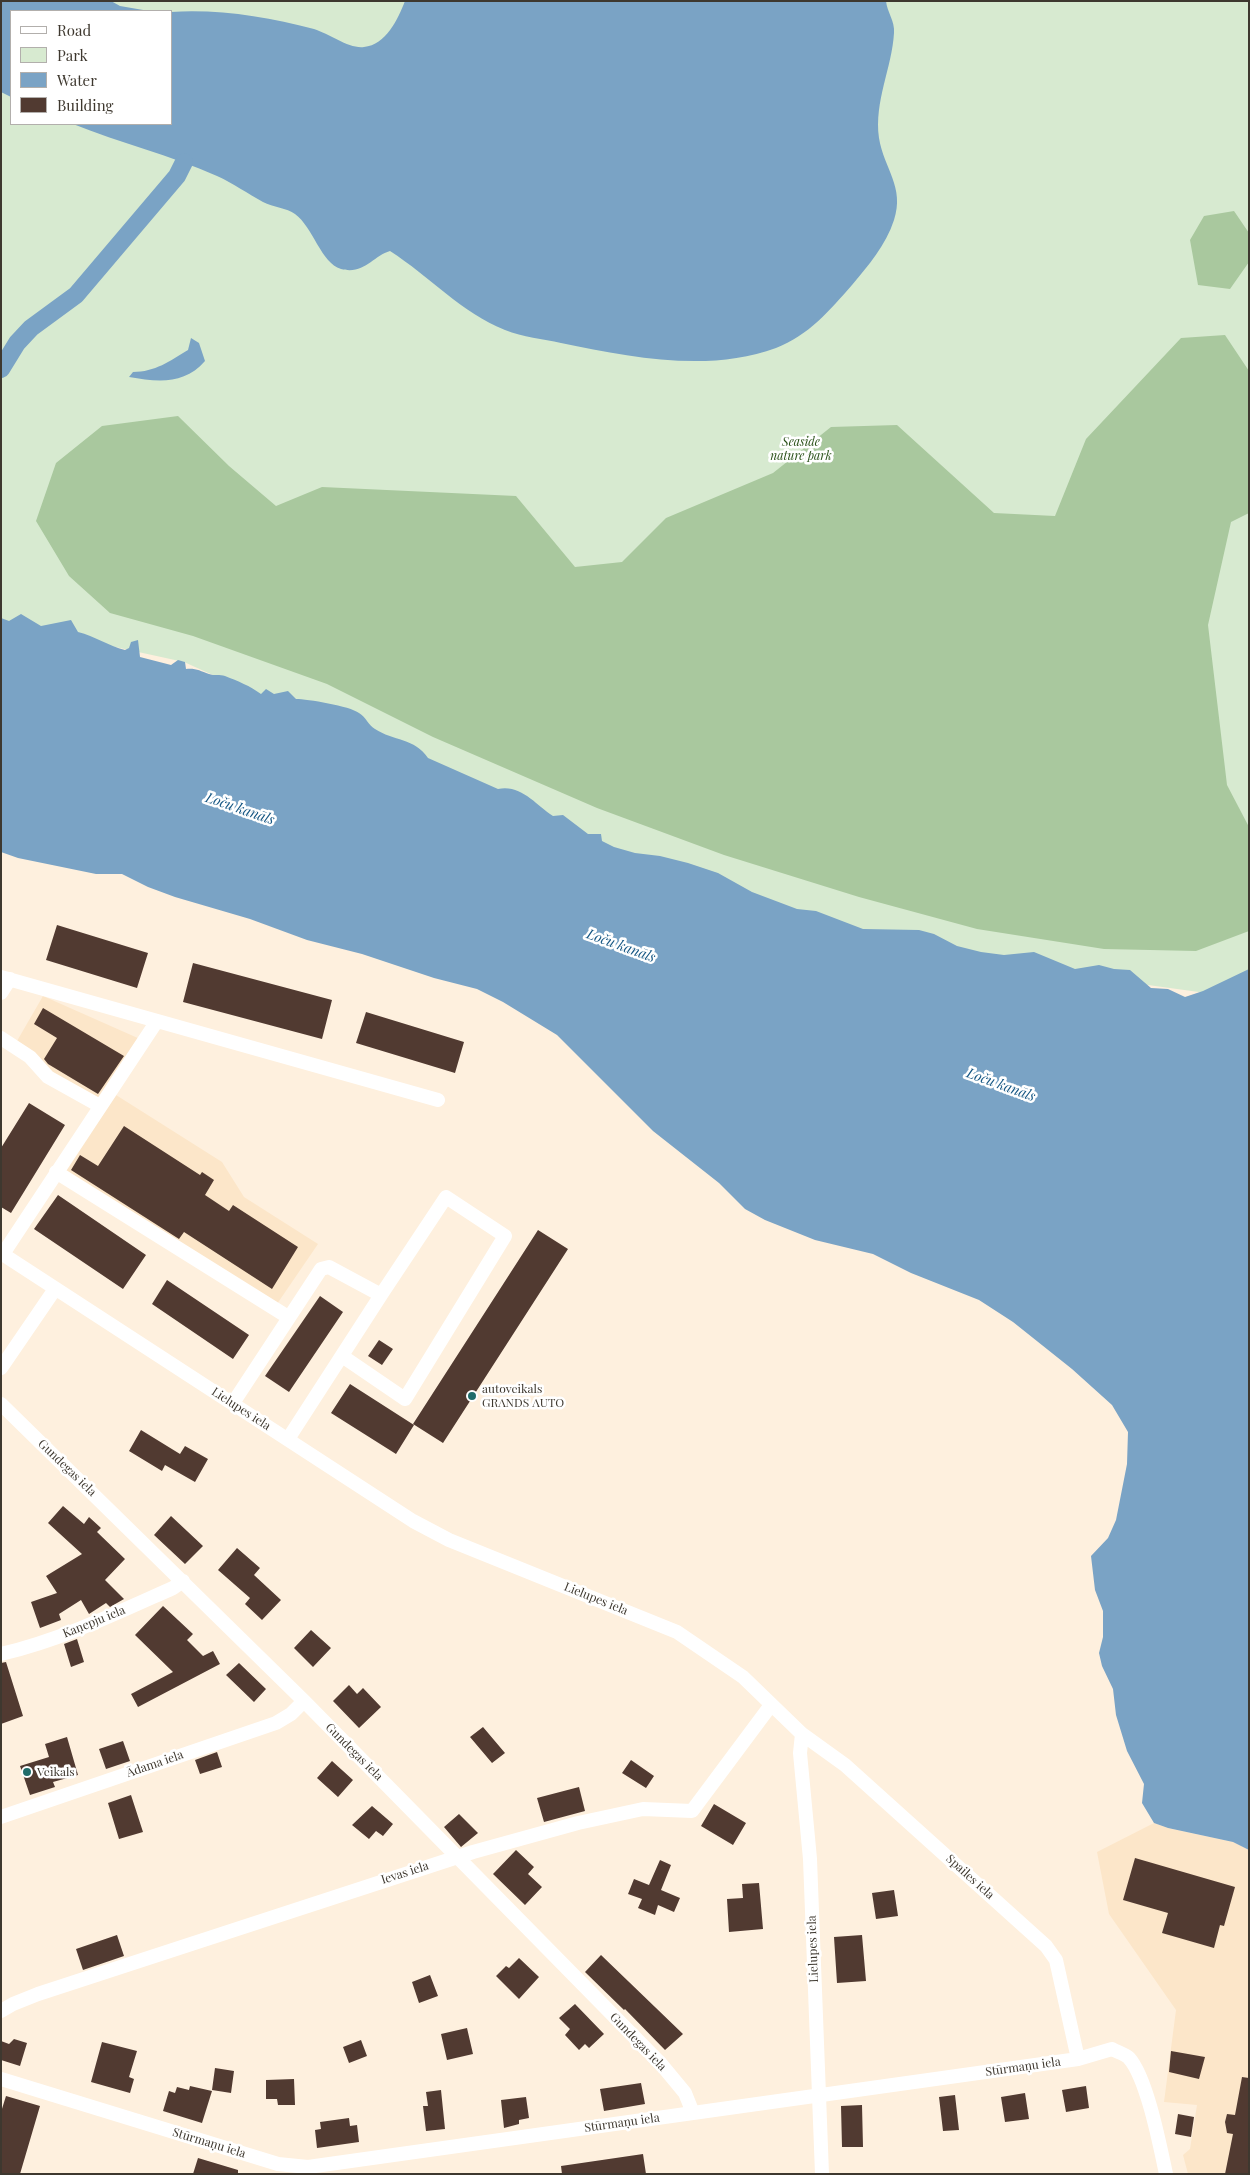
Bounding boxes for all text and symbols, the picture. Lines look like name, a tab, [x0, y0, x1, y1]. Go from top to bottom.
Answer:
legend	[10, 10, 172, 125]
text: Road	[57, 20, 91, 40]
text: Park	[57, 45, 88, 65]
text: Water	[57, 70, 97, 90]
text: Building	[57, 95, 113, 115]
park label: Seaside nature park	[770, 435, 832, 463]
water label: Loču kanāls	[203, 789, 277, 829]
water label: Loču kanāls	[584, 926, 658, 966]
water label: Loču kanāls	[964, 1065, 1038, 1105]
place label: autoveikals GRANDS AUTO	[482, 1382, 564, 1410]
street label: Lielupes iela	[209, 1385, 273, 1433]
marker: autoveikals GRANDS AUTO	[466, 1390, 478, 1402]
street label: Gundegas iela	[35, 1437, 99, 1499]
street label: Lielupes iela	[562, 1580, 630, 1618]
street label: Kaņepju iela	[61, 1603, 127, 1641]
street label: Gundegas iela	[322, 1720, 386, 1784]
street label: Ādama iela	[125, 1748, 185, 1780]
place label: Veikals	[37, 1765, 75, 1779]
marker: Veikals	[21, 1766, 33, 1778]
street label: Spailes iela	[943, 1852, 997, 1902]
street label: Ievas iela	[379, 1859, 431, 1887]
street label: Lielupes iela	[805, 1915, 821, 1983]
street label: Gundegas iela	[607, 2010, 669, 2074]
street label: Stūrmaņu iela	[984, 2055, 1062, 2079]
street label: Stūrmaņu iela	[583, 2111, 661, 2135]
street label: Stūrmaņu iela	[171, 2125, 247, 2161]

